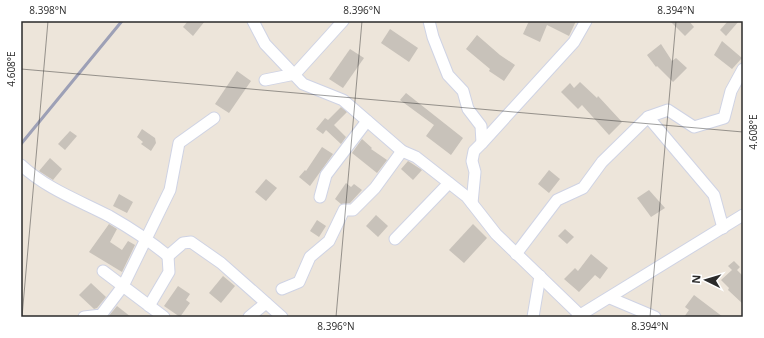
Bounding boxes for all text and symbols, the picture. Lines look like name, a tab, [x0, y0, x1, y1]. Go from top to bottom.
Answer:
text: 8.398°N	[29, 3, 67, 17]
text: 8.396°N	[343, 3, 381, 17]
text: 8.394°N	[657, 3, 695, 17]
text: 4.608°E	[4, 51, 18, 87]
text: 4.608°E	[746, 114, 760, 150]
north arrow	[686, 260, 726, 300]
text: N	[688, 274, 703, 284]
text: 8.396°N	[317, 319, 355, 333]
text: 8.394°N	[631, 319, 669, 333]

